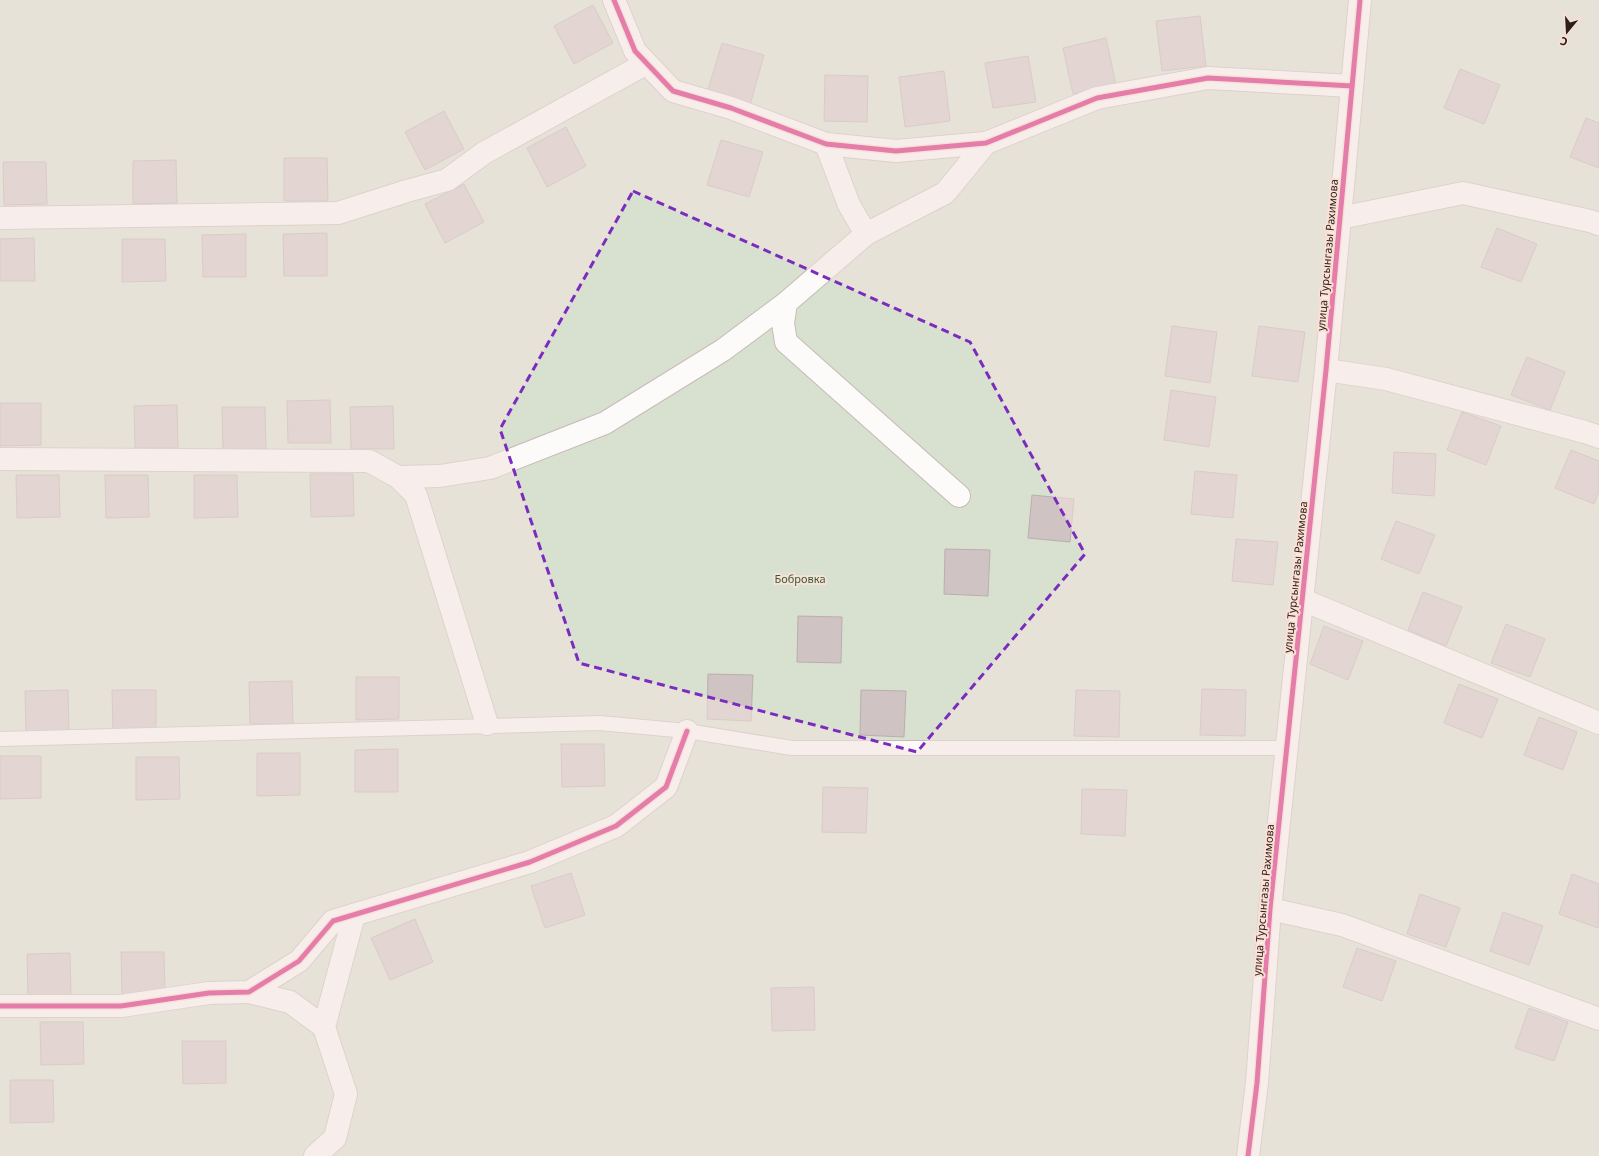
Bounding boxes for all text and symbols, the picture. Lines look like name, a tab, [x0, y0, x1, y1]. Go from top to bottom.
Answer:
north arrow	[1547, 12, 1587, 52]
text: С	[1558, 34, 1569, 50]
street label: улица Турсынгазы Рахимова	[1313, 178, 1341, 332]
street label: улица Турсынгазы Рахимова	[1280, 500, 1310, 654]
park label: Бобровка	[774, 571, 826, 586]
street label: улица Турсынгазы Рахимова	[1249, 823, 1277, 977]

